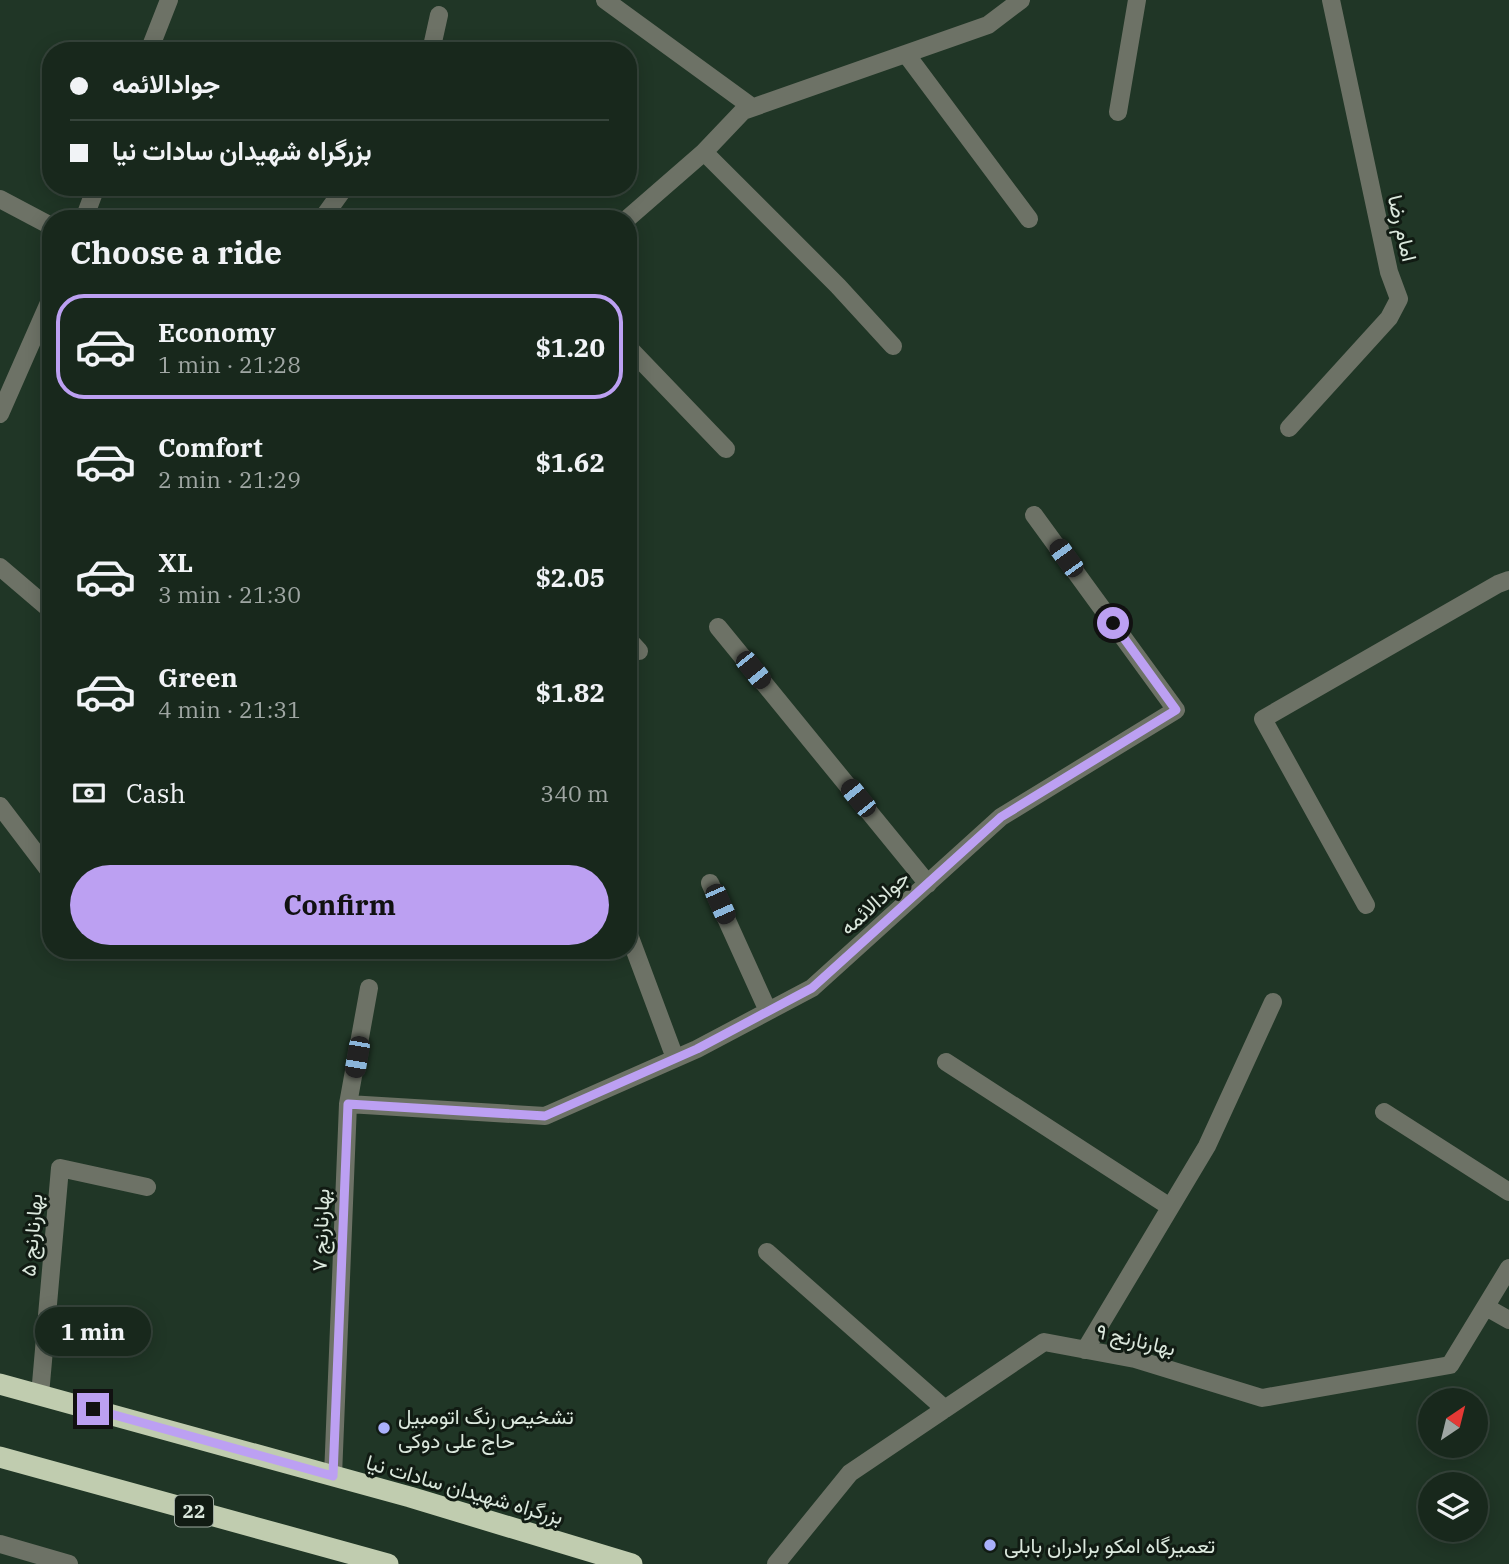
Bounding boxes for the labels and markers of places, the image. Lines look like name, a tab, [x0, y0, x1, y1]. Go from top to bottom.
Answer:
place label: تشخیص رنگ اتومبیل حاج علی دوکی	[398, 1402, 574, 1455]
marker: تشخیص رنگ اتومبیل حاج علی دوکی	[376, 1420, 392, 1436]
place label: تعمیرگاه امکو برادران بابلی	[1004, 1531, 1215, 1559]
marker: تعمیرگاه امکو برادران بابلی	[982, 1537, 998, 1553]

